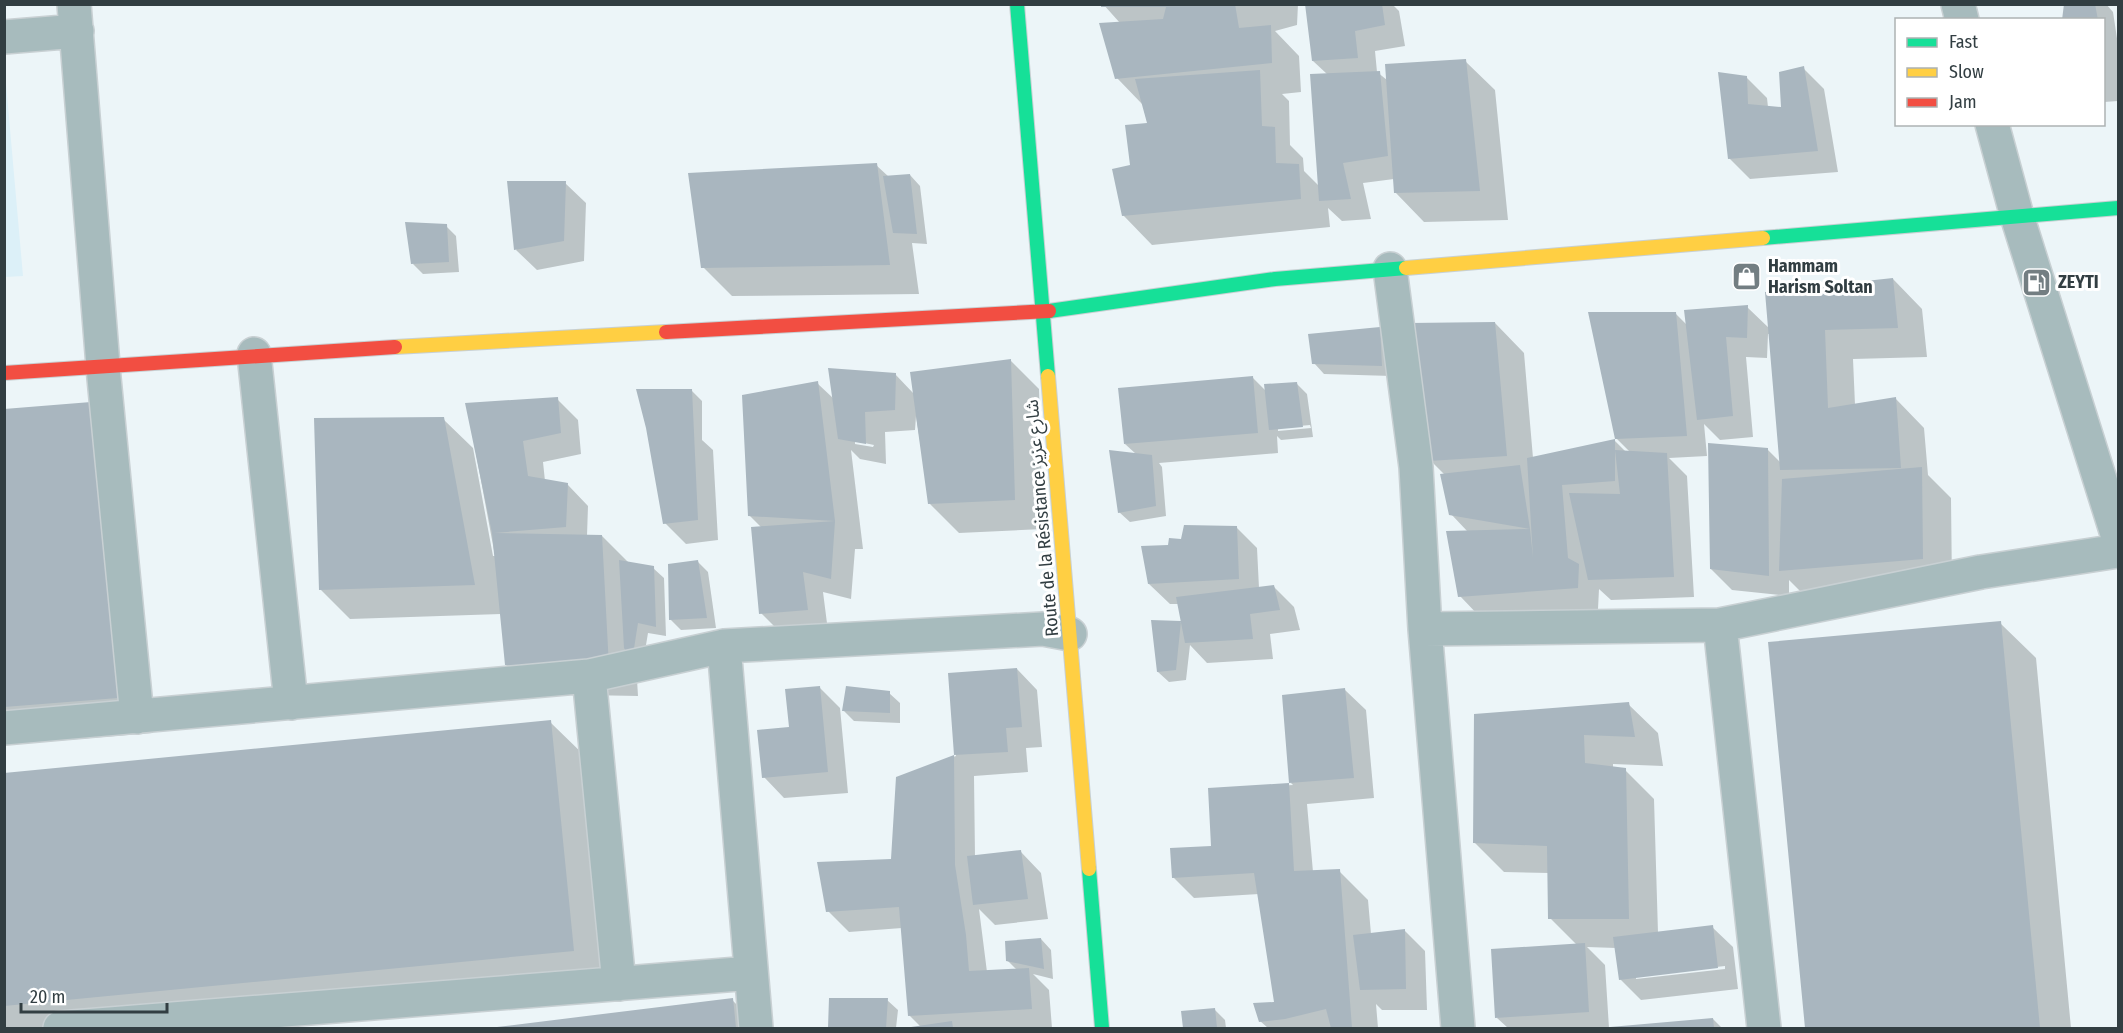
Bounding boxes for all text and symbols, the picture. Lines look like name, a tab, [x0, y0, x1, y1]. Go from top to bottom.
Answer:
legend	[1895, 18, 2105, 126]
text: Fast	[1949, 31, 1978, 53]
text: Slow	[1949, 61, 1984, 83]
text: Jam	[1949, 91, 1977, 113]
place label: Hammam Harism Soltan	[1768, 255, 1873, 298]
shop icon: Hammam Harism Soltan	[1731, 260, 1763, 292]
fuel station icon: ZEYTI	[2021, 266, 2053, 298]
place label: ZEYTI	[2058, 271, 2099, 293]
street label: Route de la Résistance شارع عزيز	[1021, 398, 1066, 638]
scale bar	[21, 976, 166, 1014]
text: 20 m	[30, 986, 65, 1008]

